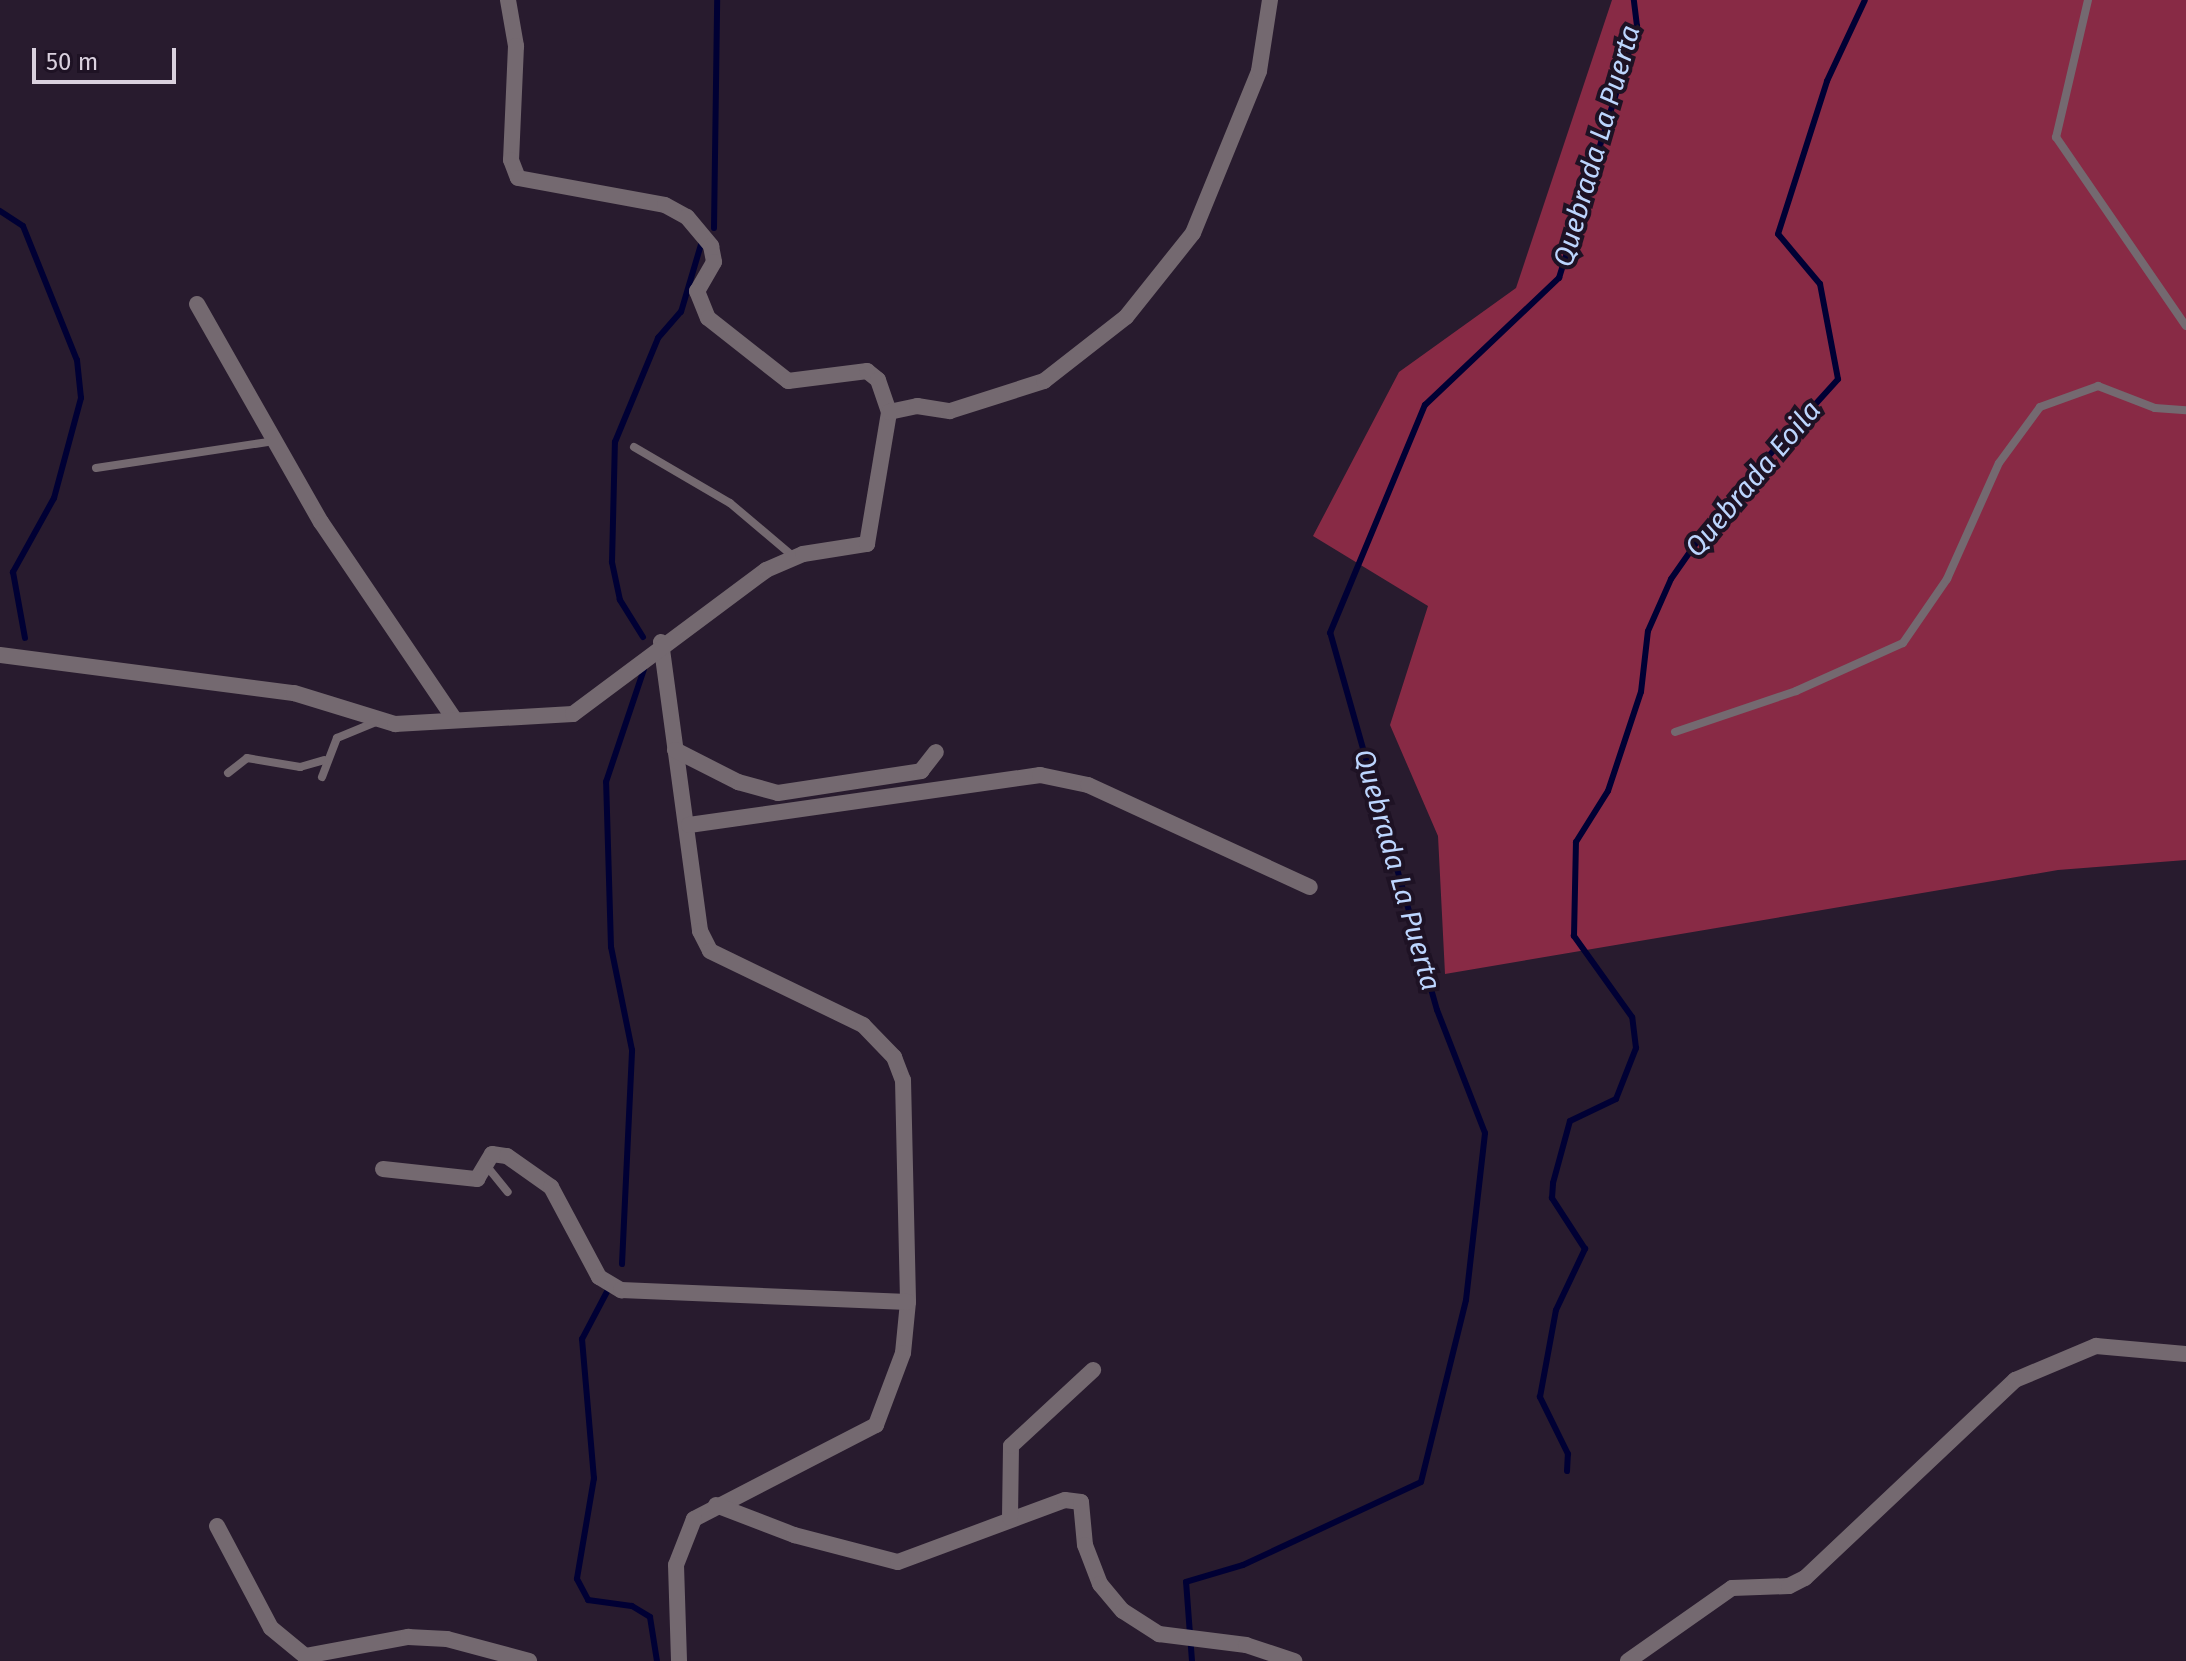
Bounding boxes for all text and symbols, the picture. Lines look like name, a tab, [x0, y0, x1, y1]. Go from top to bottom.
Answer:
water label: Quebrada La Puerta	[1546, 21, 1648, 271]
scale bar	[36, 32, 180, 82]
text: 50 m	[46, 48, 98, 76]
water label: Quebrada Eoila	[1678, 394, 1828, 564]
water label: Quebrada La Puerta	[1346, 745, 1448, 995]

